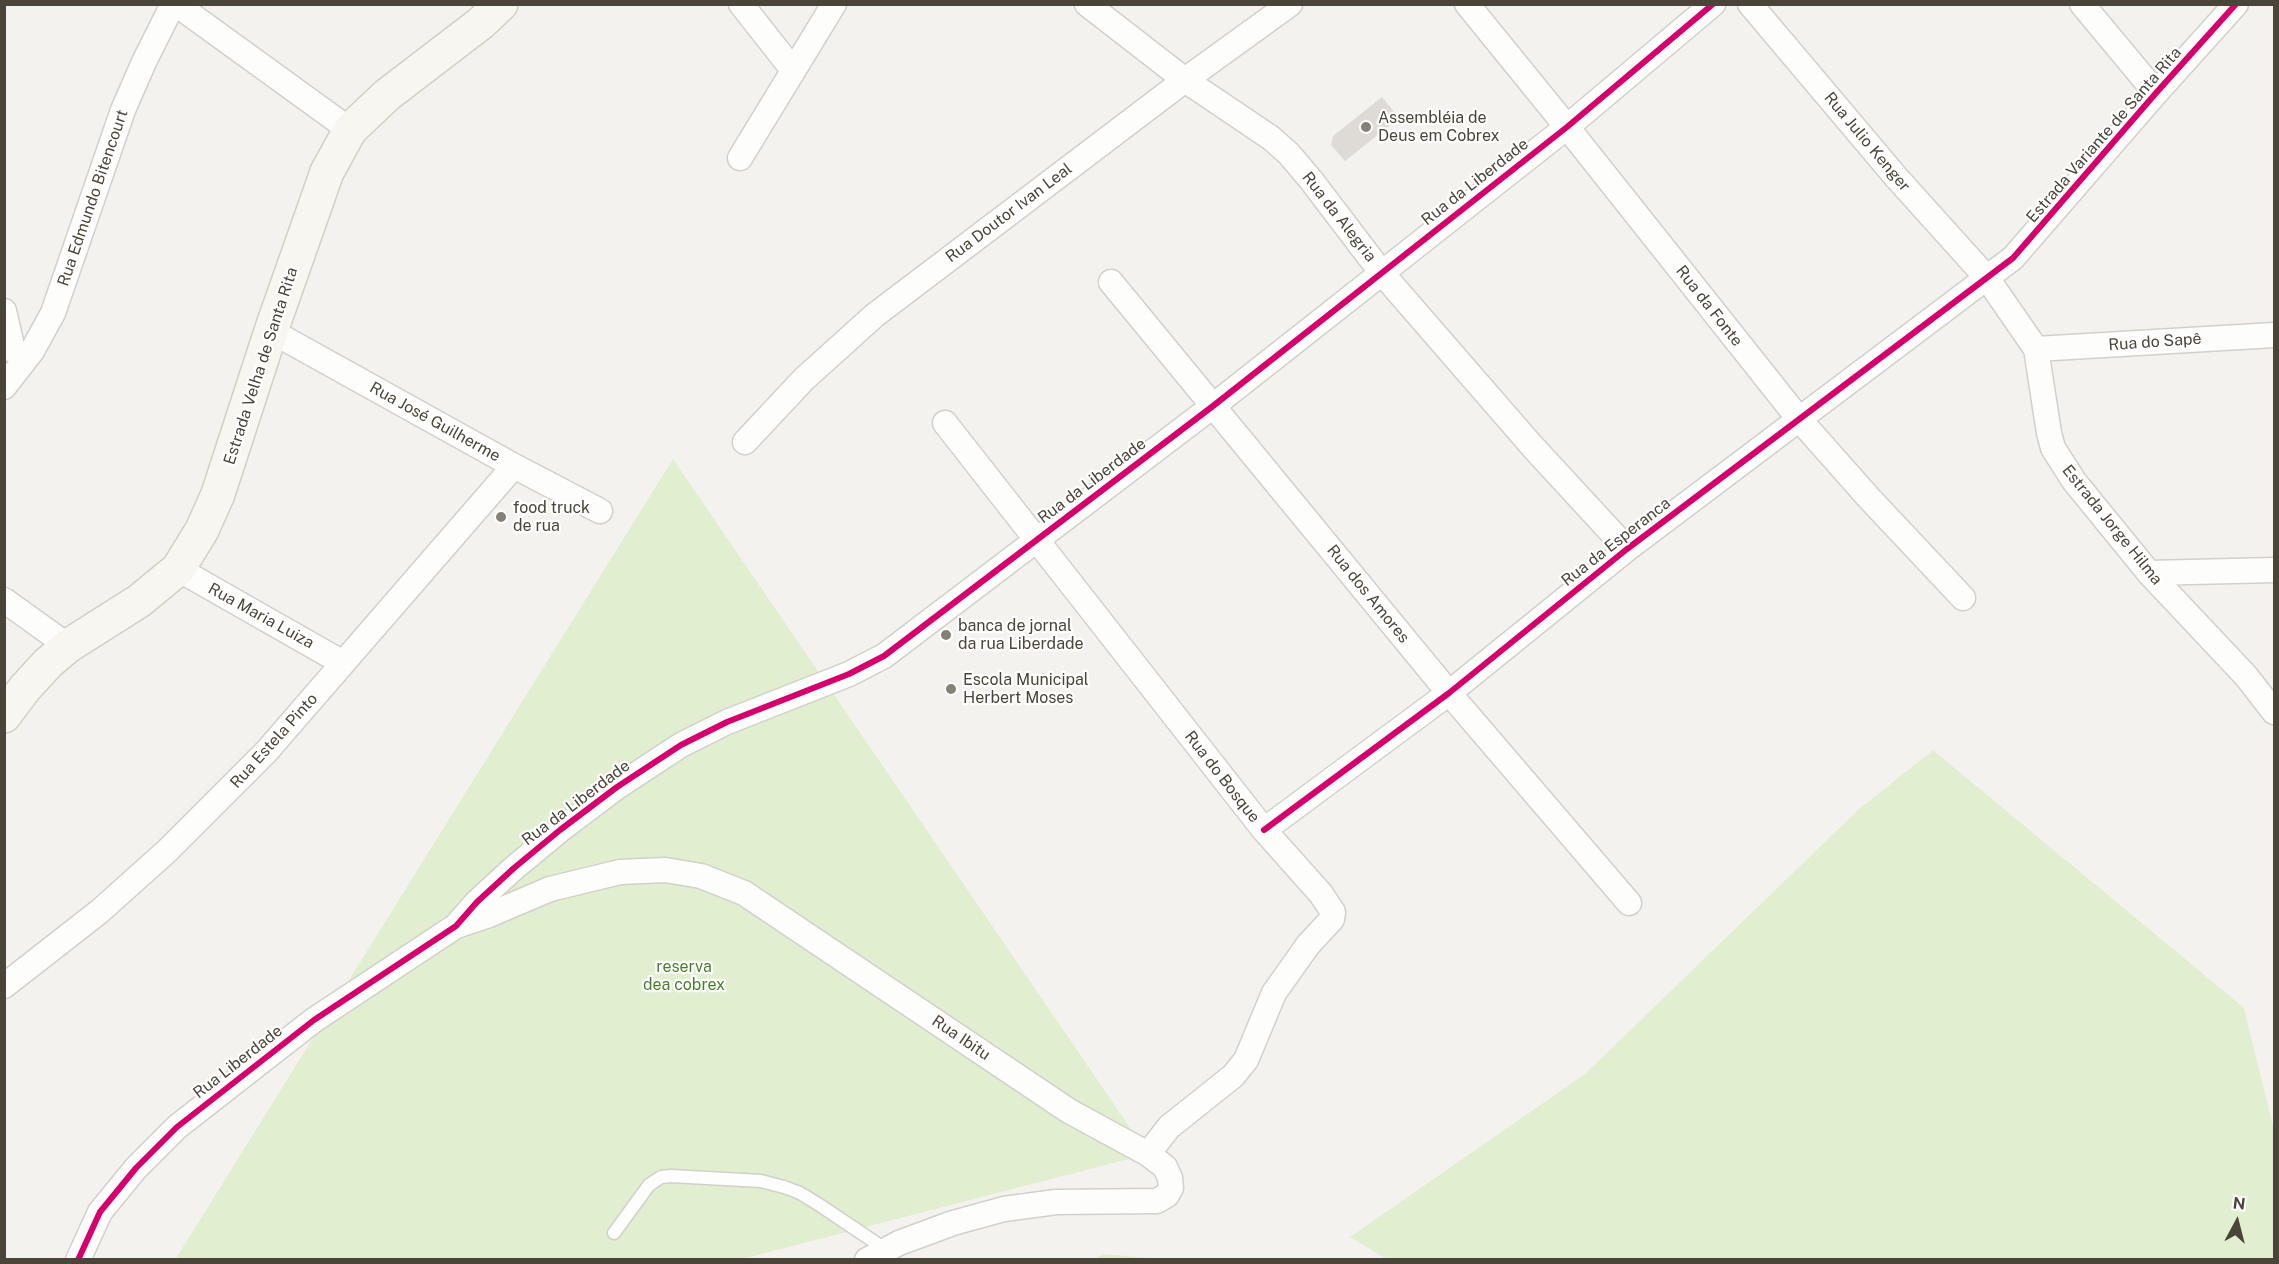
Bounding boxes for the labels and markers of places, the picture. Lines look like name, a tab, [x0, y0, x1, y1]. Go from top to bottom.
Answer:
place label: Assembléia de Deus em Cobrex	[1378, 108, 1499, 146]
marker: Assembléia de Deus em Cobrex	[1359, 120, 1373, 134]
place label: food truck de rua	[513, 498, 590, 536]
marker: food truck de rua	[494, 510, 508, 524]
place label: banca de jornal da rua Liberdade	[958, 616, 1084, 654]
marker: banca de jornal da rua Liberdade	[939, 628, 953, 642]
place label: Escola Municipal Herbert Moses	[963, 670, 1089, 708]
marker: Escola Municipal Herbert Moses	[944, 682, 958, 696]

